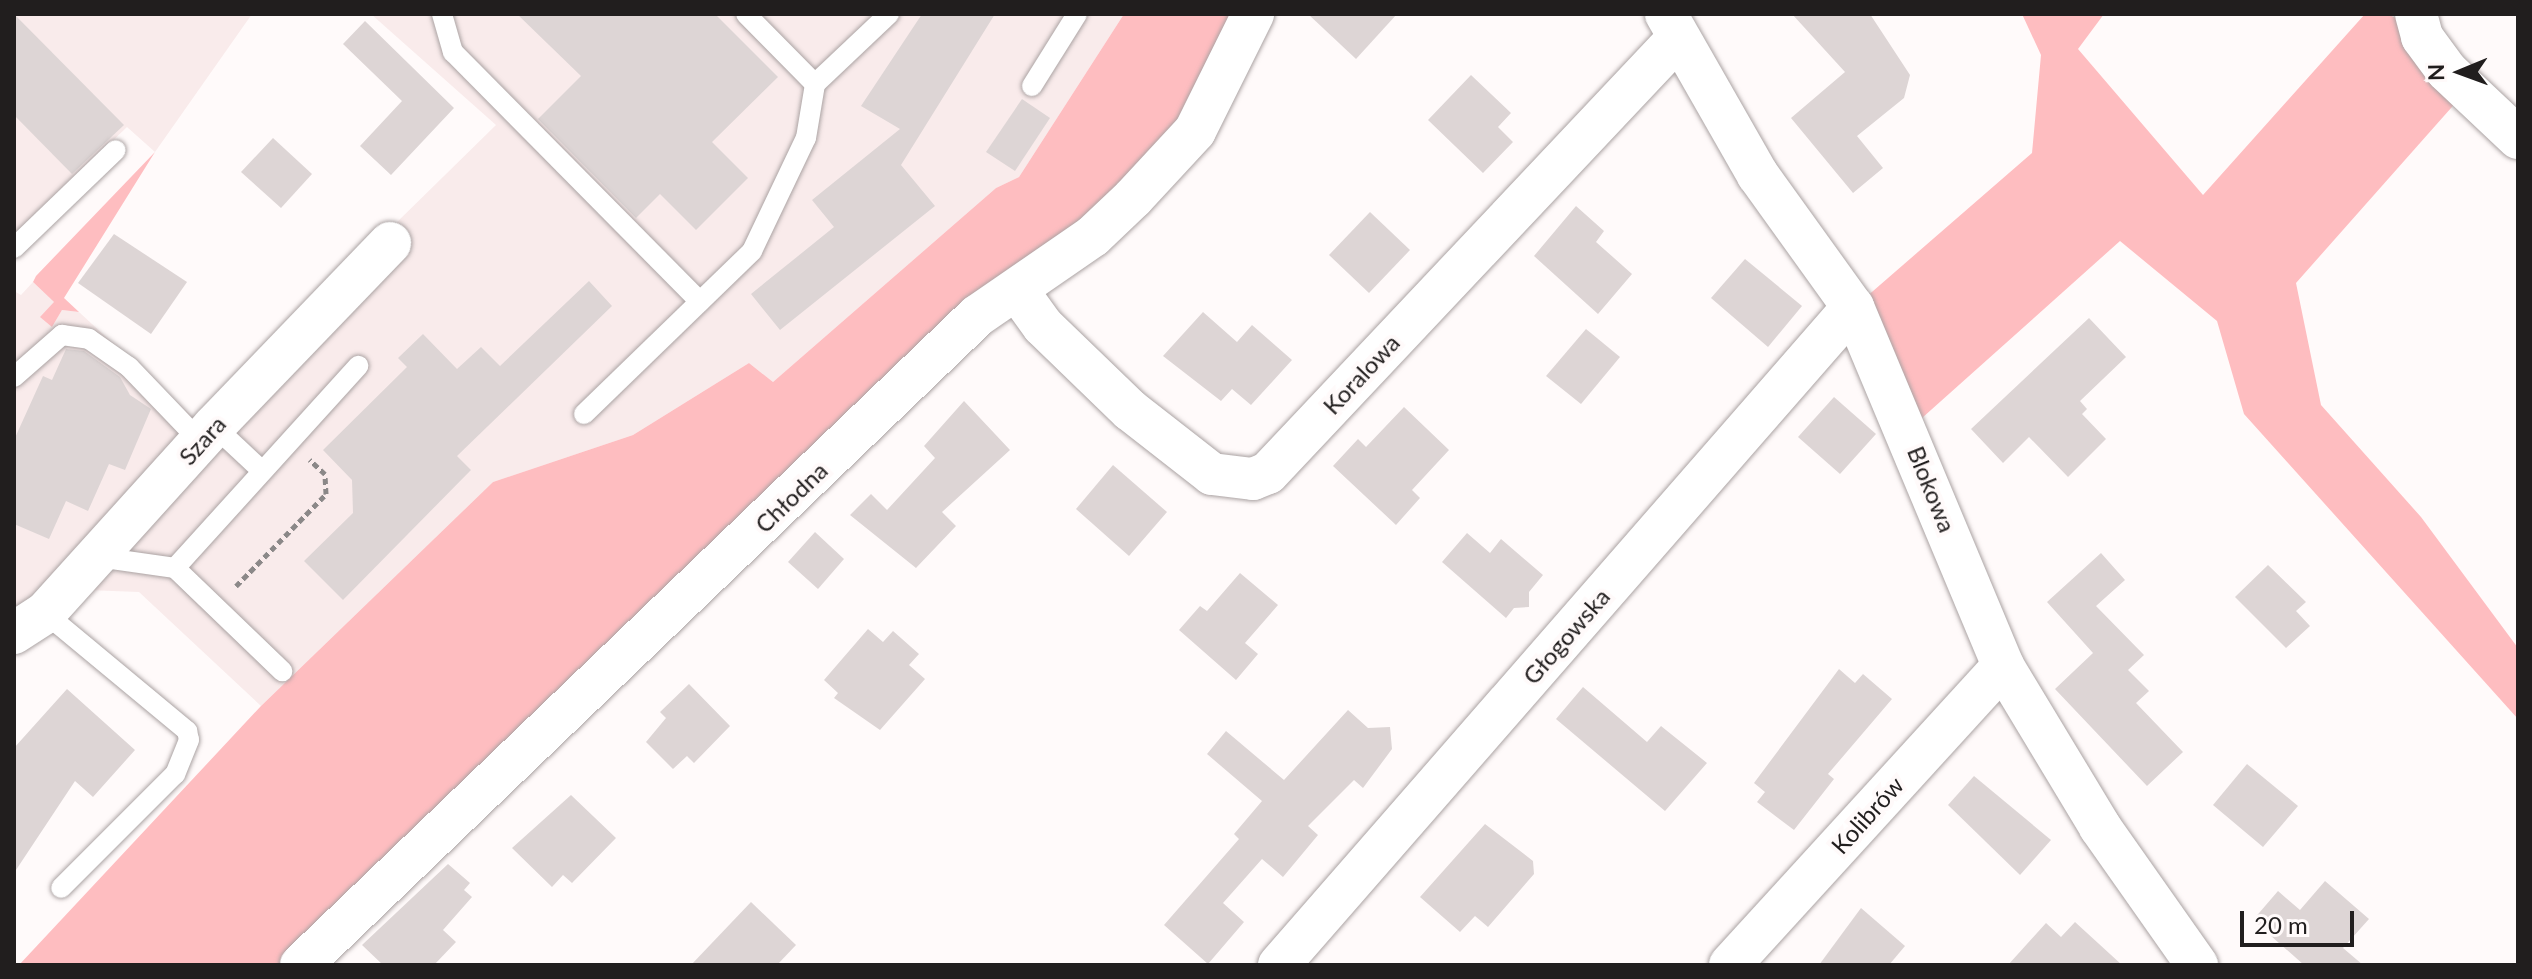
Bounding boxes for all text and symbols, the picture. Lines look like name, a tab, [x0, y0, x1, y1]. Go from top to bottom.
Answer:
north arrow	[2420, 32, 2500, 112]
text: N	[2422, 64, 2449, 81]
street label: Koralowa	[1317, 328, 1405, 420]
street label: Szara	[173, 410, 231, 470]
street label: Blokowa	[1902, 442, 1962, 536]
street label: Chłodna	[749, 456, 833, 538]
street label: Głogowska	[1517, 582, 1615, 690]
street label: Kolibrów	[1825, 770, 1909, 860]
scale bar	[2244, 895, 2358, 945]
text: 20 m	[2254, 910, 2308, 939]

